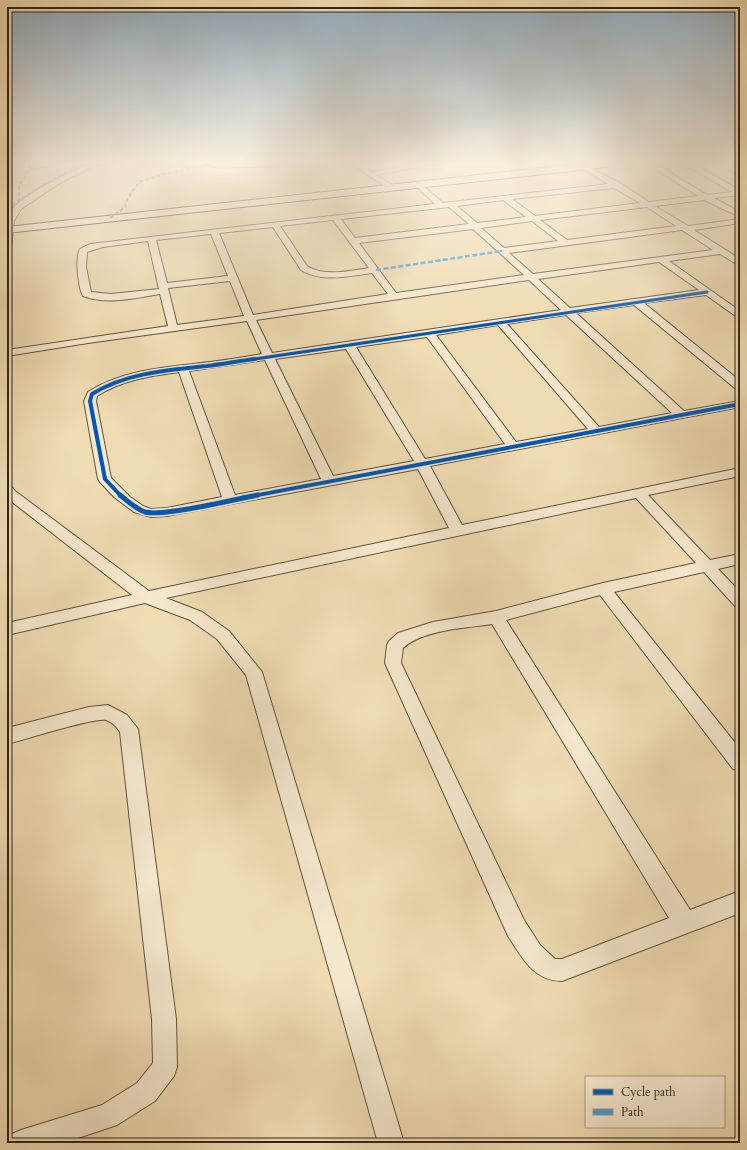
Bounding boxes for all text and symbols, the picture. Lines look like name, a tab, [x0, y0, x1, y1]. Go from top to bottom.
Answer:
legend	[585, 1076, 725, 1128]
text: Cycle path	[621, 1084, 676, 1100]
text: Path	[621, 1104, 644, 1120]

